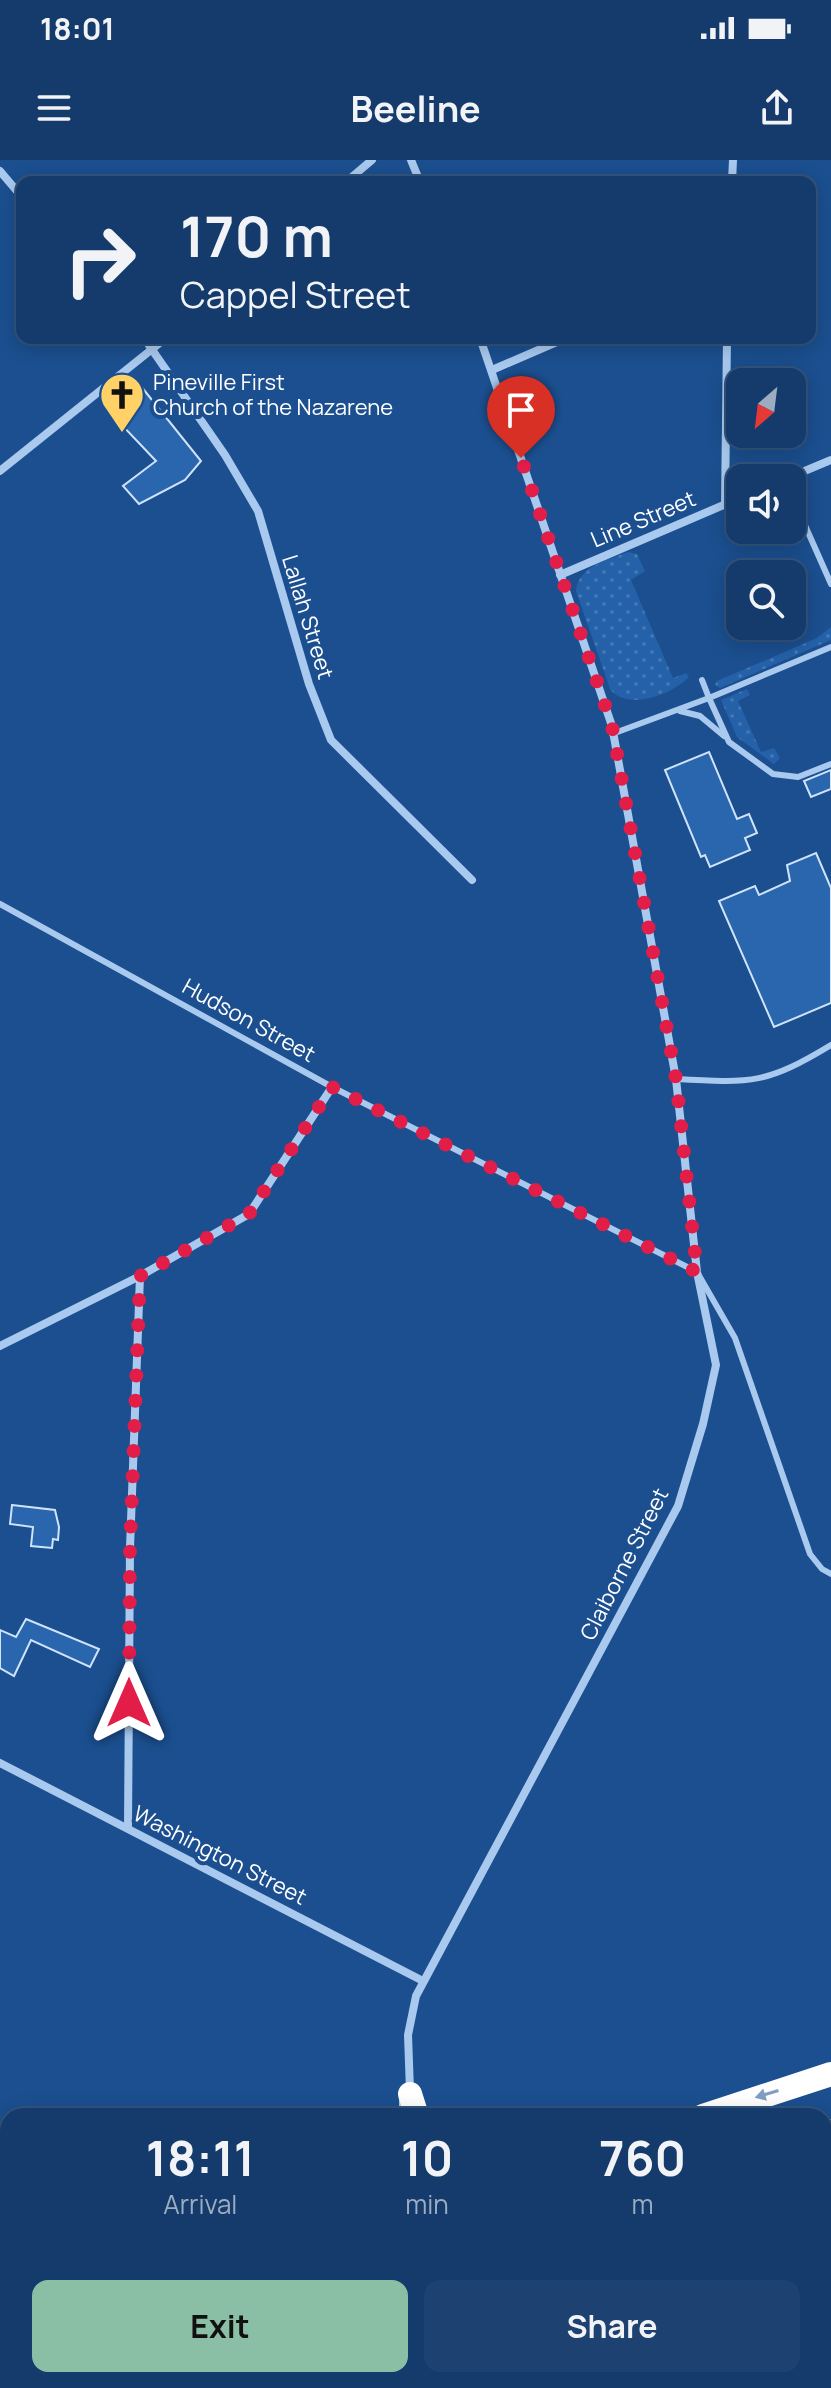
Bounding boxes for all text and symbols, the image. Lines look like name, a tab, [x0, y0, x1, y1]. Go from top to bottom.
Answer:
text: 18:01	[40, 8, 115, 49]
text: Beeline	[350, 84, 481, 133]
icon: menu	[32, 86, 76, 130]
icon: share	[755, 86, 799, 130]
text: 170 m	[180, 197, 333, 274]
icon: right	[48, 208, 152, 312]
text: Cappel Street	[180, 270, 411, 319]
place label: Pineville First Church of the Nazarene	[153, 367, 393, 422]
north arrow	[726, 368, 806, 448]
map controls	[726, 368, 806, 640]
church icon: Pineville First Church of the Nazarene	[98, 371, 146, 434]
pin	[487, 376, 555, 458]
icon: arrive	[499, 388, 543, 432]
button: sound	[726, 464, 806, 544]
street label: Line Street	[586, 483, 700, 555]
street label: Lallah Street	[275, 551, 341, 683]
button: search	[726, 560, 806, 640]
street label: Hudson Street	[177, 971, 321, 1069]
street label: Claiborne Street	[573, 1483, 675, 1645]
position arrow	[87, 1661, 171, 1745]
street label: Washington Street	[128, 1798, 312, 1912]
one-way arrow	[754, 2089, 778, 2101]
text: 18:11	[146, 2125, 255, 2190]
text: 10	[401, 2125, 453, 2190]
text: 760	[599, 2125, 686, 2190]
text: Arrival	[163, 2186, 237, 2222]
text: min	[405, 2186, 449, 2222]
text: m	[632, 2186, 654, 2222]
button: Exit	[32, 2280, 408, 2372]
button: Share	[424, 2280, 800, 2372]

